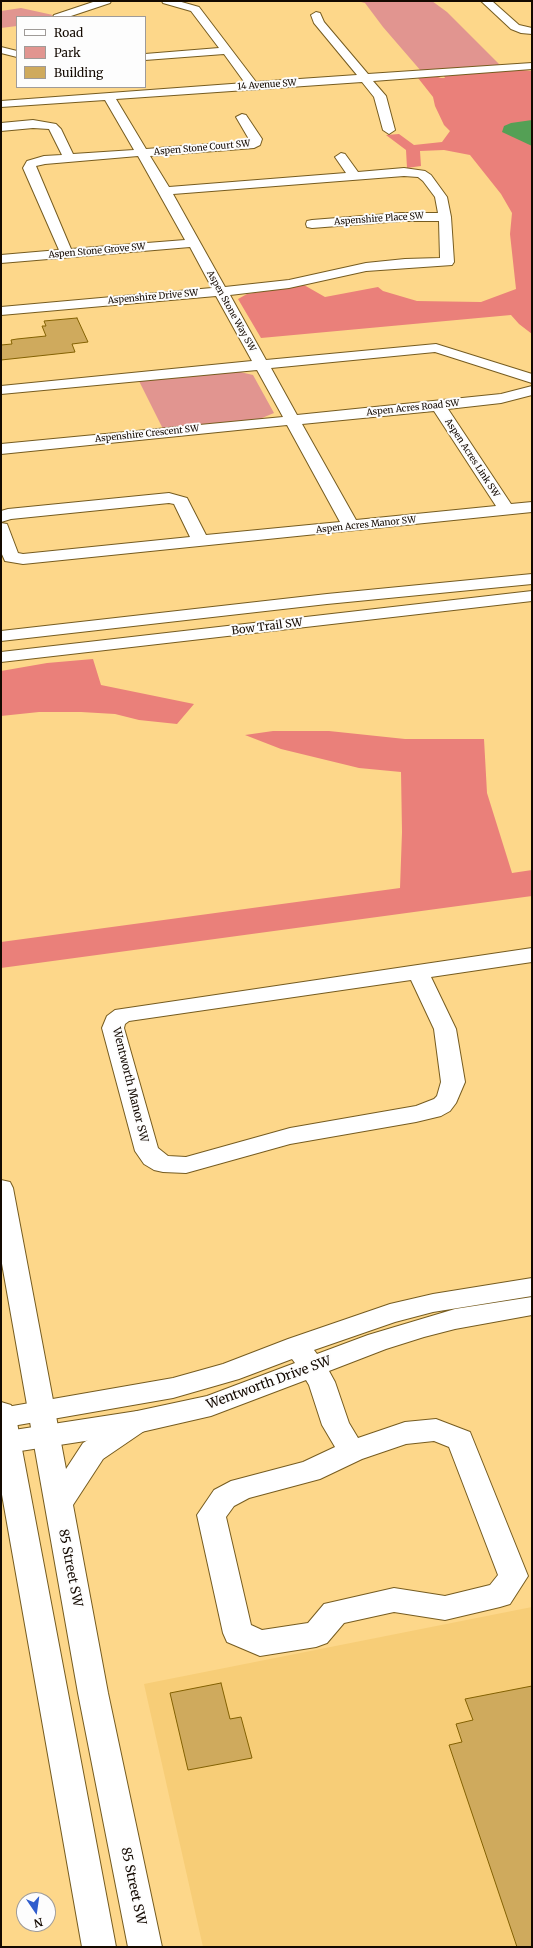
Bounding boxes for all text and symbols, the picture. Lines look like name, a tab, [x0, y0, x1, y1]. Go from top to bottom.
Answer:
legend	[16, 16, 146, 88]
text: Road	[54, 25, 83, 40]
text: Park	[54, 45, 81, 60]
text: Building	[54, 65, 103, 80]
street label: 14 Avenue SW	[237, 78, 297, 92]
street label: Aspen Stone Court SW	[153, 138, 251, 158]
street label: Aspenshire Place SW	[334, 210, 424, 228]
street label: Aspen Stone Grove SW	[48, 241, 146, 261]
street label: Aspen Stone Way SW	[204, 269, 258, 353]
street label: Aspenshire Drive SW	[107, 288, 199, 306]
street label: Aspen Acres Road SW	[366, 398, 460, 418]
street label: Aspen Acres Link SW	[442, 417, 502, 499]
street label: Aspenshire Crescent SW	[94, 423, 200, 445]
street label: Aspen Acres Manor SW	[315, 514, 417, 536]
street label: Bow Trail SW	[231, 616, 303, 638]
street label: Wentworth Manor SW	[109, 1026, 151, 1144]
street label: Wentworth Drive SW	[205, 1353, 333, 1413]
street label: 85 Street SW	[55, 1528, 85, 1608]
street label: 85 Street SW	[117, 1846, 149, 1926]
north arrow	[16, 1892, 56, 1932]
text: N	[33, 1915, 44, 1931]

